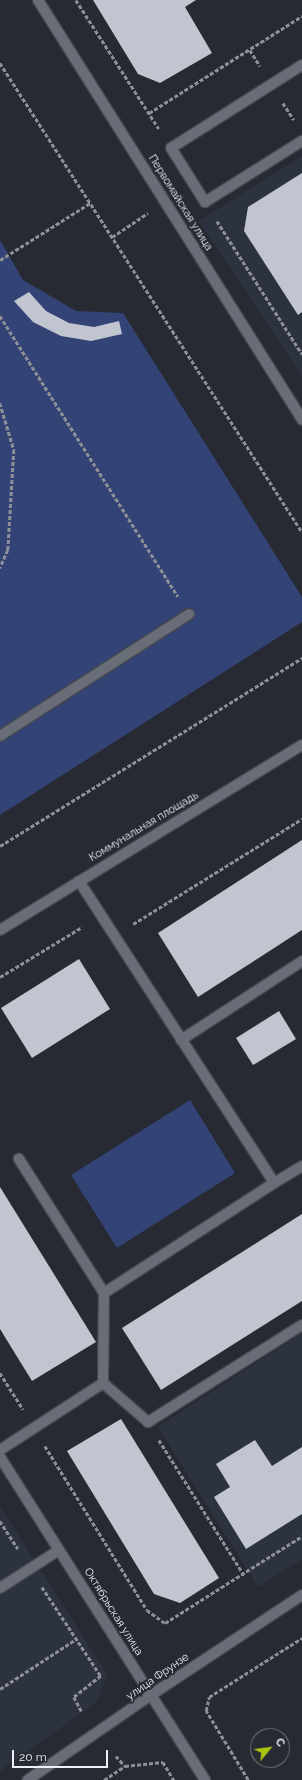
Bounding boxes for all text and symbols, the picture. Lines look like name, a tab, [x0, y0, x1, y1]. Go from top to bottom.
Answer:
street label: Первомайская улица	[145, 152, 215, 254]
street label: Коммунальная площадь	[87, 789, 201, 865]
street label: Октябрьская улица	[81, 1566, 145, 1658]
street label: улица Фрунзе	[124, 1651, 192, 1703]
north arrow	[250, 1728, 290, 1768]
text: С	[273, 1736, 288, 1749]
scale bar	[14, 1742, 110, 1768]
text: 20 m	[19, 1750, 47, 1764]

